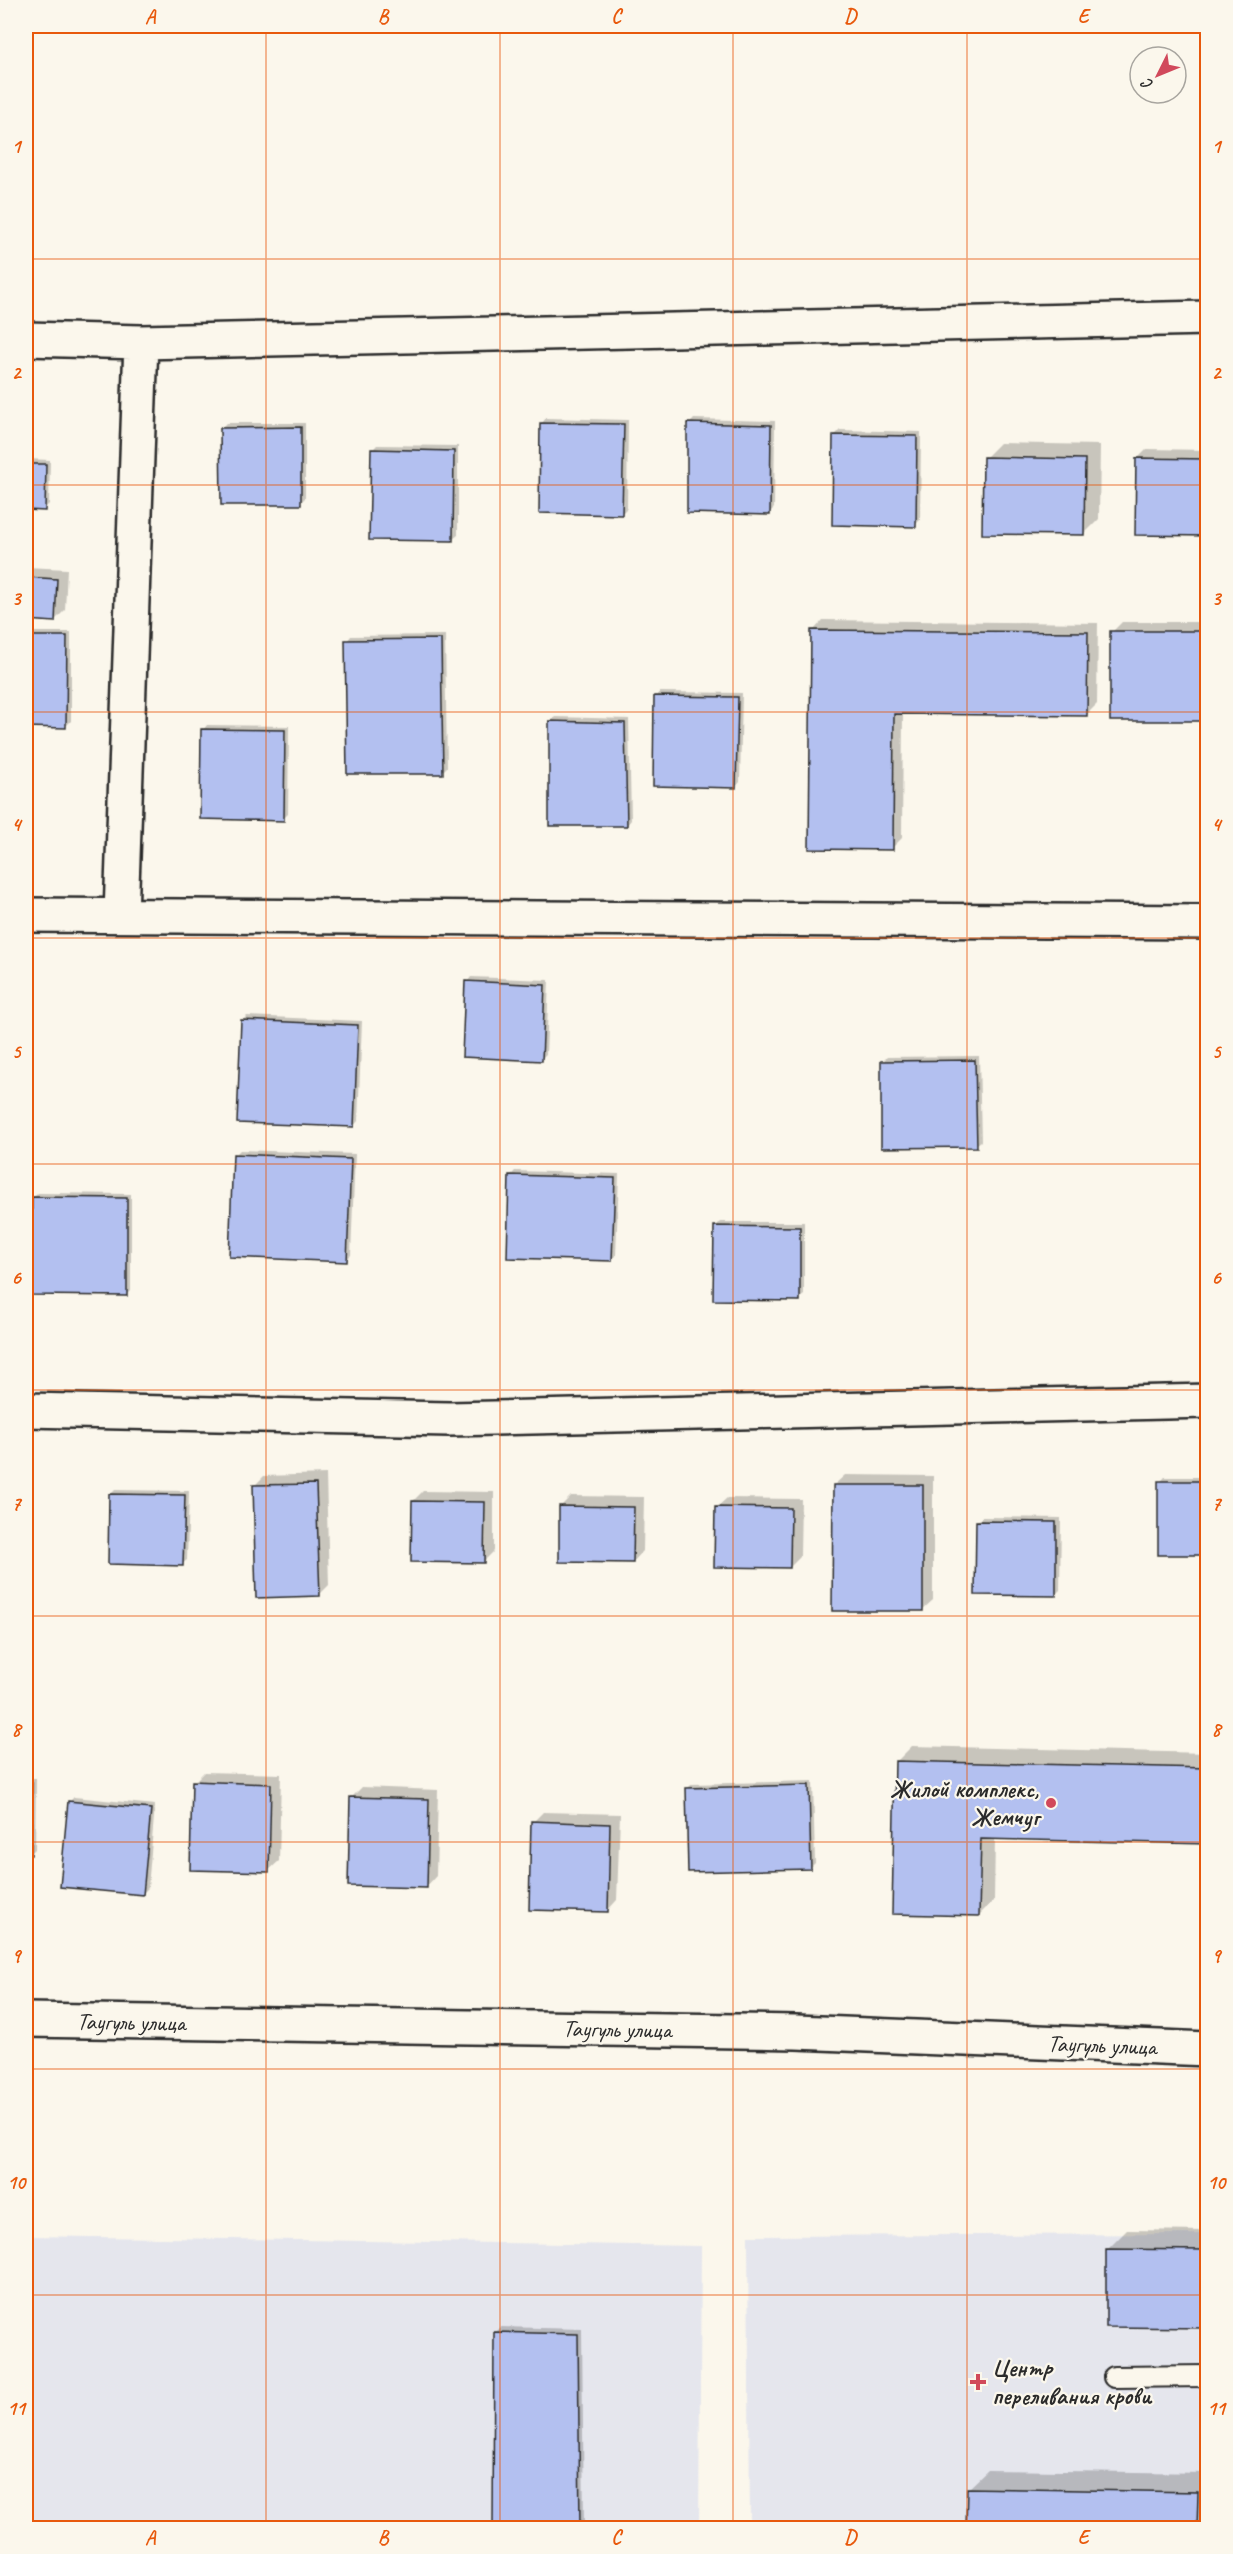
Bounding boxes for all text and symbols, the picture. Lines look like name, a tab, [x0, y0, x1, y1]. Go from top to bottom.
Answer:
text: A	[145, 4, 157, 29]
text: B	[378, 4, 390, 29]
text: C	[611, 4, 623, 29]
text: D	[844, 4, 858, 29]
text: E	[1078, 4, 1092, 29]
north arrow	[1128, 45, 1188, 105]
text: С	[1136, 73, 1158, 94]
text: 1	[12, 134, 23, 159]
text: 1	[1212, 134, 1223, 159]
text: 2	[12, 360, 23, 385]
text: 2	[1212, 360, 1223, 385]
text: 3	[12, 586, 23, 611]
text: 3	[1212, 586, 1223, 611]
text: 4	[12, 812, 24, 837]
text: 4	[1212, 812, 1224, 837]
text: 5	[12, 1039, 23, 1064]
text: 5	[1212, 1039, 1223, 1064]
text: 6	[11, 1265, 22, 1290]
text: 6	[1211, 1265, 1222, 1290]
text: 7	[12, 1491, 23, 1516]
text: 7	[1212, 1491, 1223, 1516]
text: 8	[12, 1717, 24, 1742]
text: 8	[1212, 1717, 1224, 1742]
place label: Жилой комплекс, Жемчуг	[890, 1774, 1043, 1832]
marker: Жилой комплекс, Жемчуг	[1044, 1796, 1058, 1810]
text: 9	[12, 1943, 23, 1968]
text: 9	[1212, 1943, 1223, 1968]
street label: Таугуль улица	[76, 2006, 188, 2038]
street label: Таугуль улица	[562, 2013, 674, 2045]
street label: Таугуль улица	[1047, 2028, 1159, 2062]
text: 10	[7, 2170, 27, 2195]
text: 10	[1207, 2170, 1227, 2195]
place label: Центр переливания крови	[992, 2353, 1153, 2411]
marker: Центр переливания крови	[969, 2373, 987, 2391]
text: 11	[7, 2396, 27, 2421]
text: 11	[1207, 2396, 1227, 2421]
text: A	[145, 2525, 157, 2550]
text: B	[378, 2525, 390, 2550]
text: C	[611, 2525, 623, 2550]
text: D	[844, 2525, 858, 2550]
text: E	[1078, 2525, 1092, 2550]

